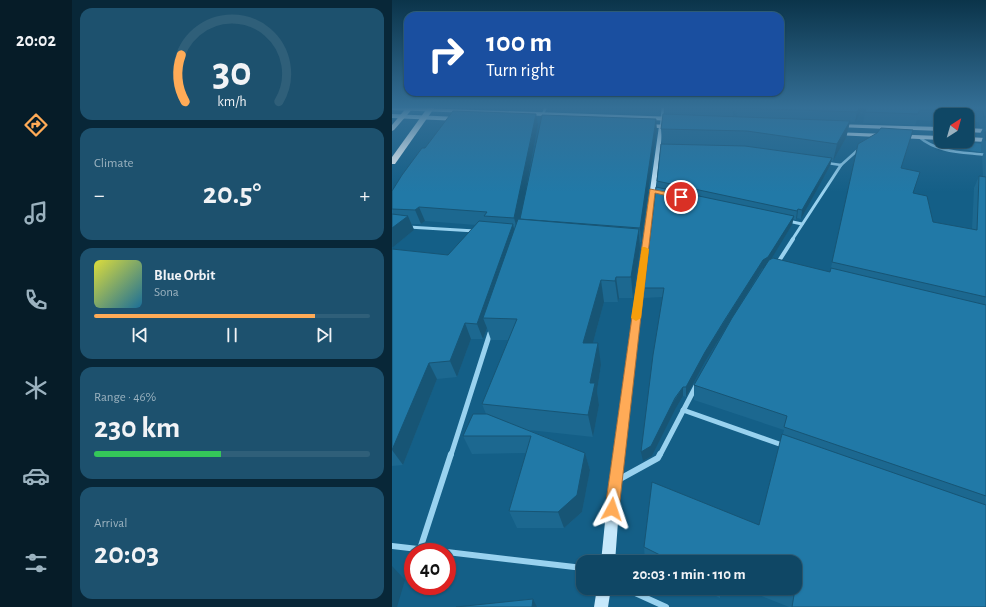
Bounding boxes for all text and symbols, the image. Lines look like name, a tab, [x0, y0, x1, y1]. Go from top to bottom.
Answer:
icon: right	[420, 28, 472, 80]
text: 100 m	[486, 29, 552, 57]
text: 20:02	[16, 32, 56, 50]
text: 30	[212, 52, 252, 93]
text: Turn right	[486, 62, 555, 80]
text: km/h	[217, 94, 247, 108]
north arrow	[934, 108, 974, 148]
map controls	[934, 108, 974, 148]
icon: directions	[22, 111, 50, 139]
text: Climate	[94, 157, 133, 170]
text: 20.5°	[203, 179, 261, 209]
pin	[664, 180, 698, 214]
text: −	[94, 184, 105, 206]
text: +	[359, 184, 370, 206]
icon: arrive	[670, 186, 692, 208]
icon: music	[22, 199, 50, 227]
text: Blue Orbit	[154, 268, 215, 283]
icon: phone	[22, 286, 50, 314]
text: Sona	[154, 286, 179, 299]
icon: previous	[129, 324, 151, 346]
icon: pause	[221, 324, 243, 346]
icon: next	[313, 324, 335, 346]
icon: climate	[22, 374, 50, 402]
text: Range · 46%	[94, 391, 156, 404]
text: 230 km	[94, 413, 180, 443]
icon: car	[22, 462, 50, 490]
position arrow	[591, 488, 633, 530]
text: Arrival	[94, 517, 127, 530]
text: 20:03	[94, 539, 159, 569]
speed limit sign: 40	[404, 543, 456, 595]
icon: filters	[22, 549, 50, 577]
text: 20:03 · 1 min · 110 m	[632, 567, 746, 582]

